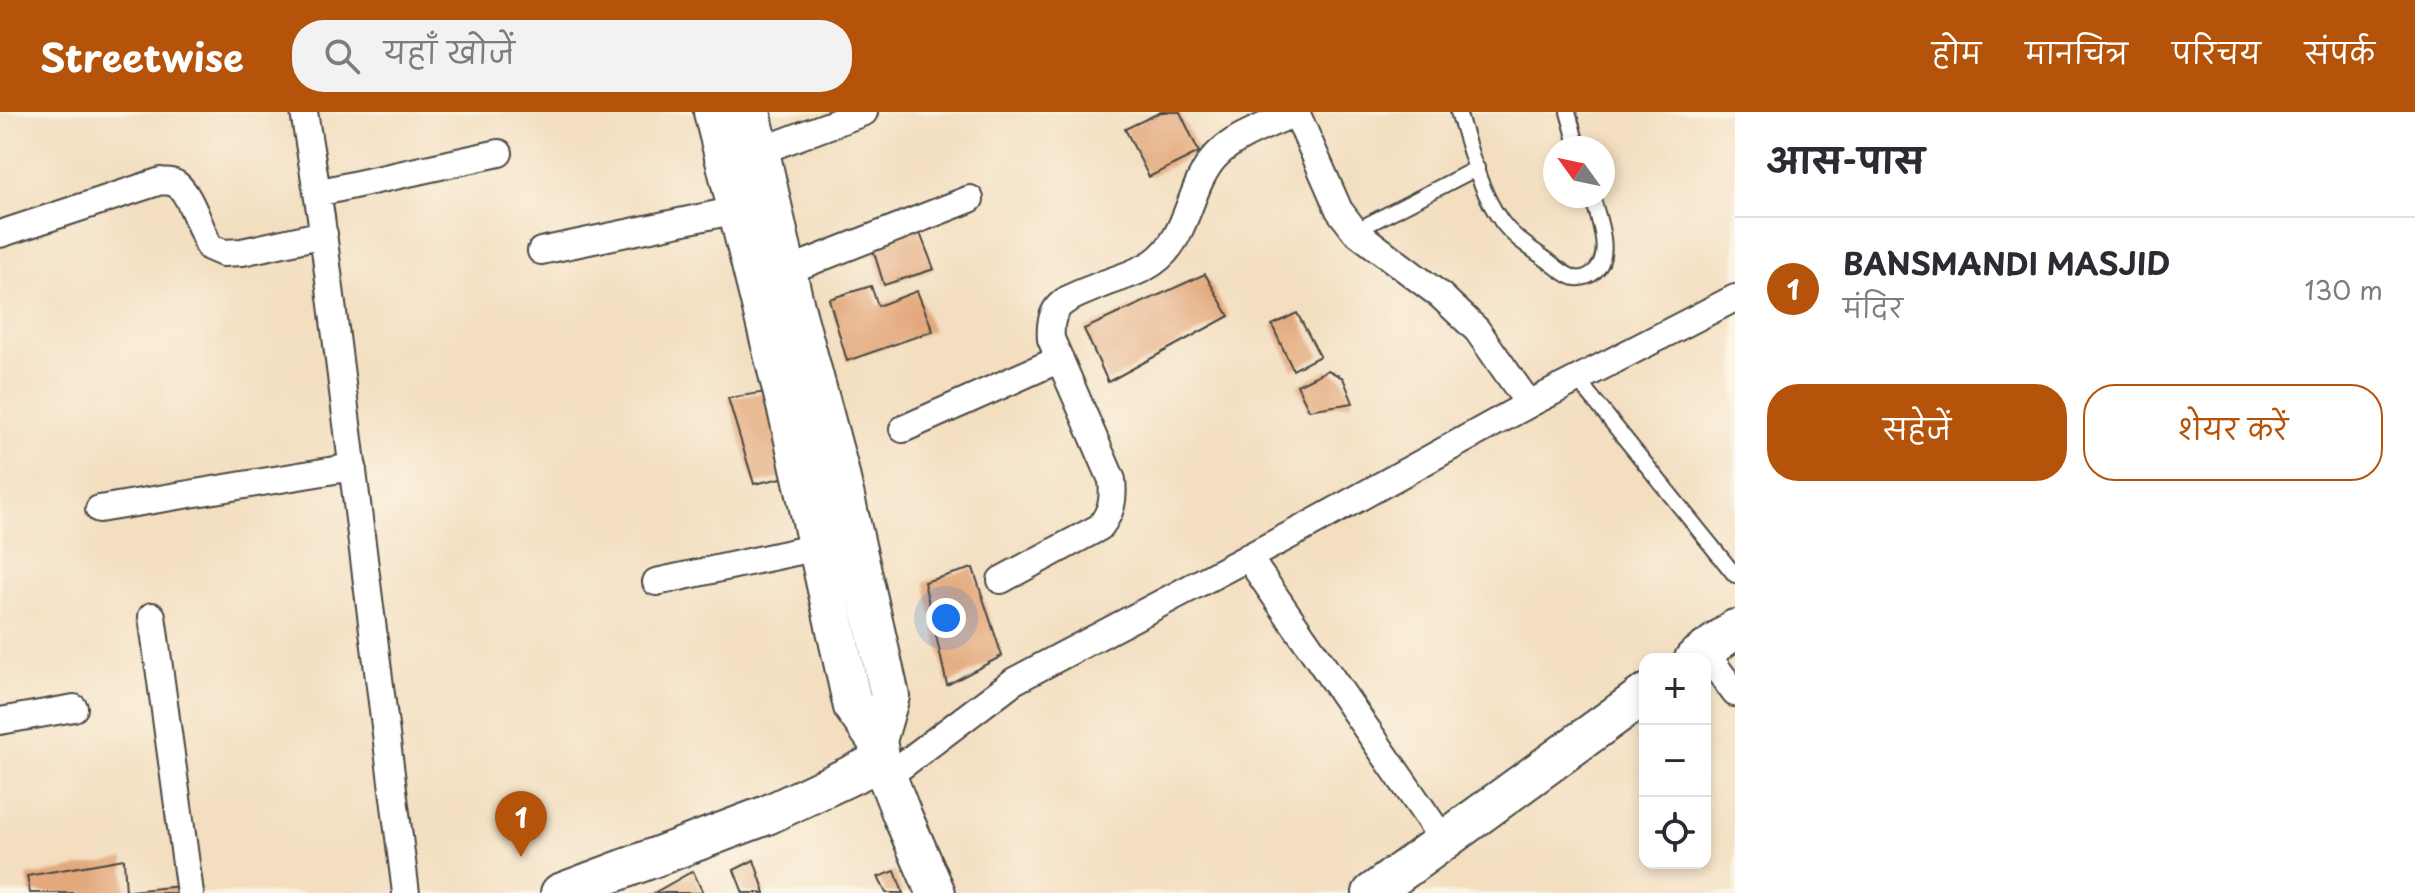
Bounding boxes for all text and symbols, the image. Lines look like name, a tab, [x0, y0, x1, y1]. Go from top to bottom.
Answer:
search box	[292, 20, 852, 92]
text: Streetwise	[40, 28, 244, 85]
text: यहाँ खोजें	[384, 29, 515, 74]
text: होम	[1932, 31, 1981, 74]
text: मानचित्र	[2025, 31, 2128, 74]
text: परिचय	[2172, 31, 2261, 74]
text: संपर्क	[2305, 31, 2375, 74]
icon: search	[320, 34, 364, 78]
text: आस-पास	[1767, 133, 1925, 185]
north arrow	[1543, 136, 1615, 208]
text: BANSMANDI MASJID	[1843, 240, 2170, 285]
text: 1	[1787, 270, 1799, 309]
text: 130 m	[2304, 270, 2383, 309]
text: मंदिर	[1843, 288, 1903, 327]
button: सहेजें	[1767, 384, 2067, 481]
button: शेयर करें	[2083, 384, 2383, 481]
your location	[926, 598, 966, 638]
map controls	[1639, 653, 1711, 869]
button: +	[1639, 653, 1711, 725]
button: −	[1639, 725, 1711, 797]
pin: 1	[495, 791, 547, 857]
button: locate	[1639, 797, 1711, 869]

